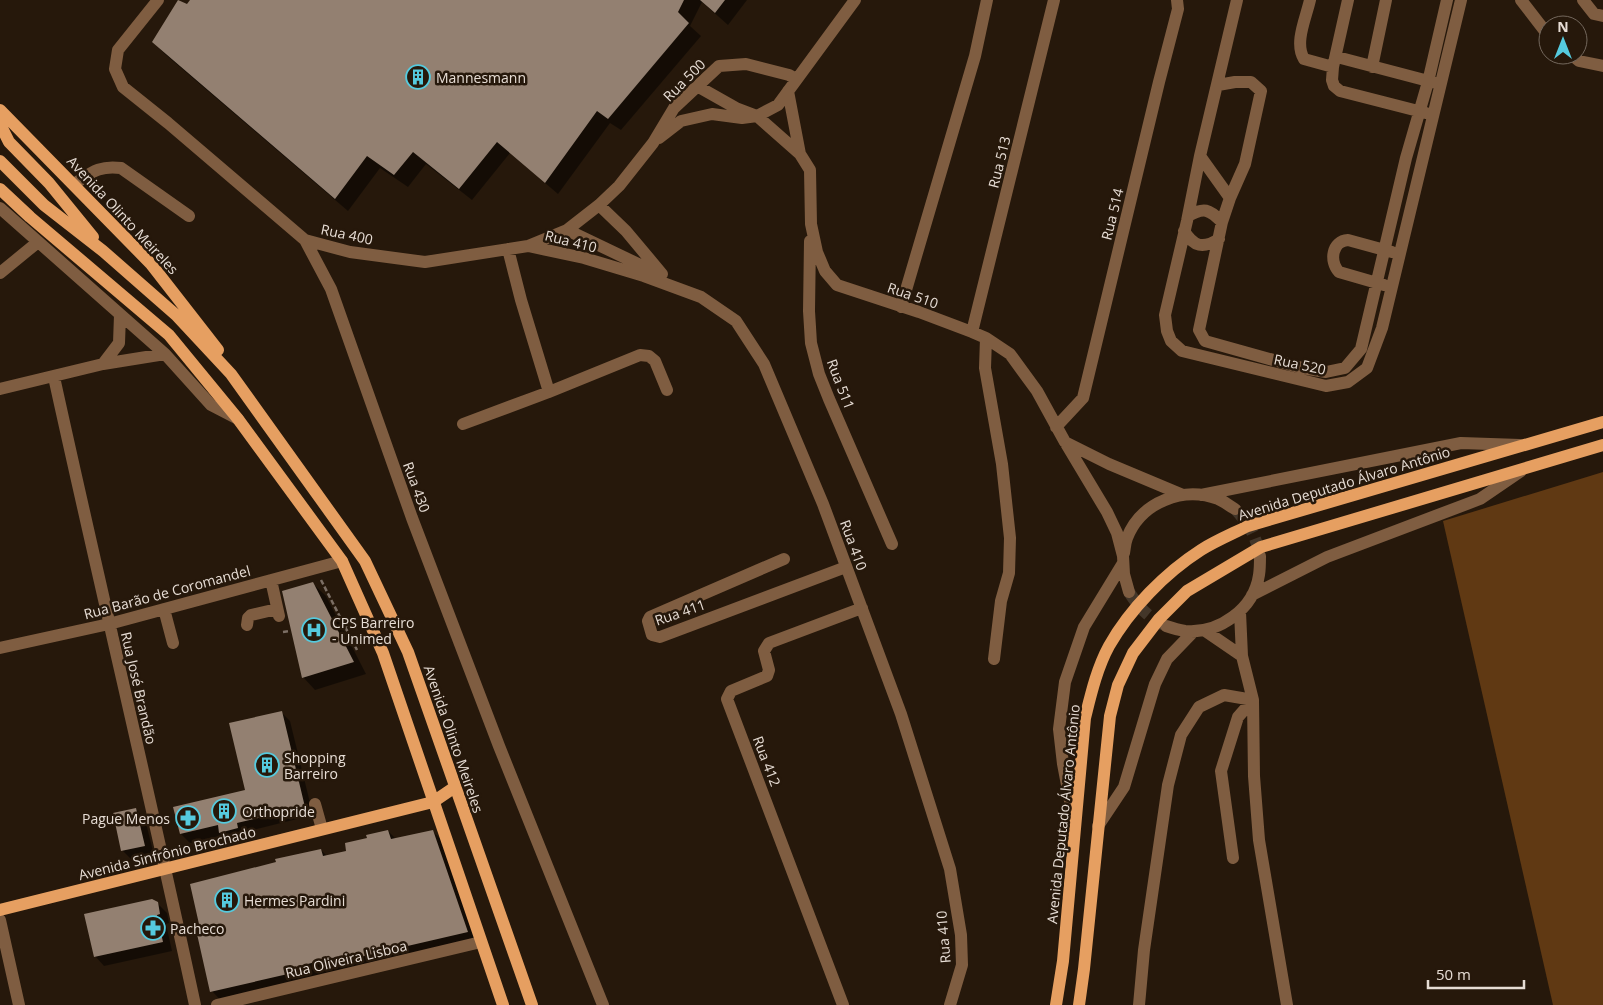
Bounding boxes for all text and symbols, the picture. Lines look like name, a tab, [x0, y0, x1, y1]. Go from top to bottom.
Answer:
north arrow	[1538, 15, 1588, 65]
text: N	[1557, 17, 1569, 36]
street label: Rua 500	[659, 55, 709, 105]
building icon: Mannesmann	[405, 64, 431, 90]
place label: Mannesmann	[436, 68, 526, 87]
street label: Rua 513	[983, 134, 1015, 190]
street label: Avenida Olinto Meireles	[63, 152, 183, 278]
street label: Rua 514	[1096, 186, 1128, 242]
street label: Rua 400	[319, 219, 375, 249]
street label: Rua 410	[543, 225, 599, 257]
street label: Rua 510	[885, 277, 941, 313]
street label: Rua 520	[1272, 349, 1328, 379]
street label: Rua 511	[823, 356, 859, 412]
street label: Avenida Deputado Álvaro Antônio	[1236, 442, 1452, 524]
street label: Rua 430	[399, 459, 435, 515]
street label: Rua 410	[836, 517, 872, 573]
street label: Rua Barão de Coromandel	[82, 561, 252, 623]
street label: Rua 411	[652, 594, 708, 630]
place label: CPS Barreiro - Unimed	[332, 613, 414, 648]
hospital icon: CPS Barreiro - Unimed	[301, 617, 327, 643]
street label: Rua José Brandão	[117, 630, 161, 746]
street label: Avenida Olinto Meireles	[420, 663, 488, 816]
street label: Avenida Deputado Álvaro Antônio	[1042, 703, 1084, 925]
street label: Rua 412	[749, 733, 785, 789]
place label: Shopping Barreiro	[284, 748, 346, 783]
building icon: Shopping Barreiro	[254, 752, 280, 778]
building icon: Orthopride	[211, 798, 237, 824]
place label: Orthopride	[242, 802, 315, 821]
pharmacy icon: Pague Menos	[175, 805, 201, 831]
place label: Pague Menos	[82, 809, 170, 828]
street label: Avenida Sinfrônio Brochado	[76, 822, 258, 884]
building icon: Hermes Pardini	[214, 887, 240, 913]
place label: Hermes Pardini	[244, 891, 345, 910]
street label: Rua 410	[931, 910, 955, 964]
pharmacy icon: Pacheco	[140, 915, 166, 941]
place label: Pacheco	[170, 919, 224, 938]
street label: Rua Oliveira Lisboa	[283, 936, 409, 982]
scale bar	[1428, 958, 1524, 990]
text: 50 m	[1436, 964, 1471, 984]

